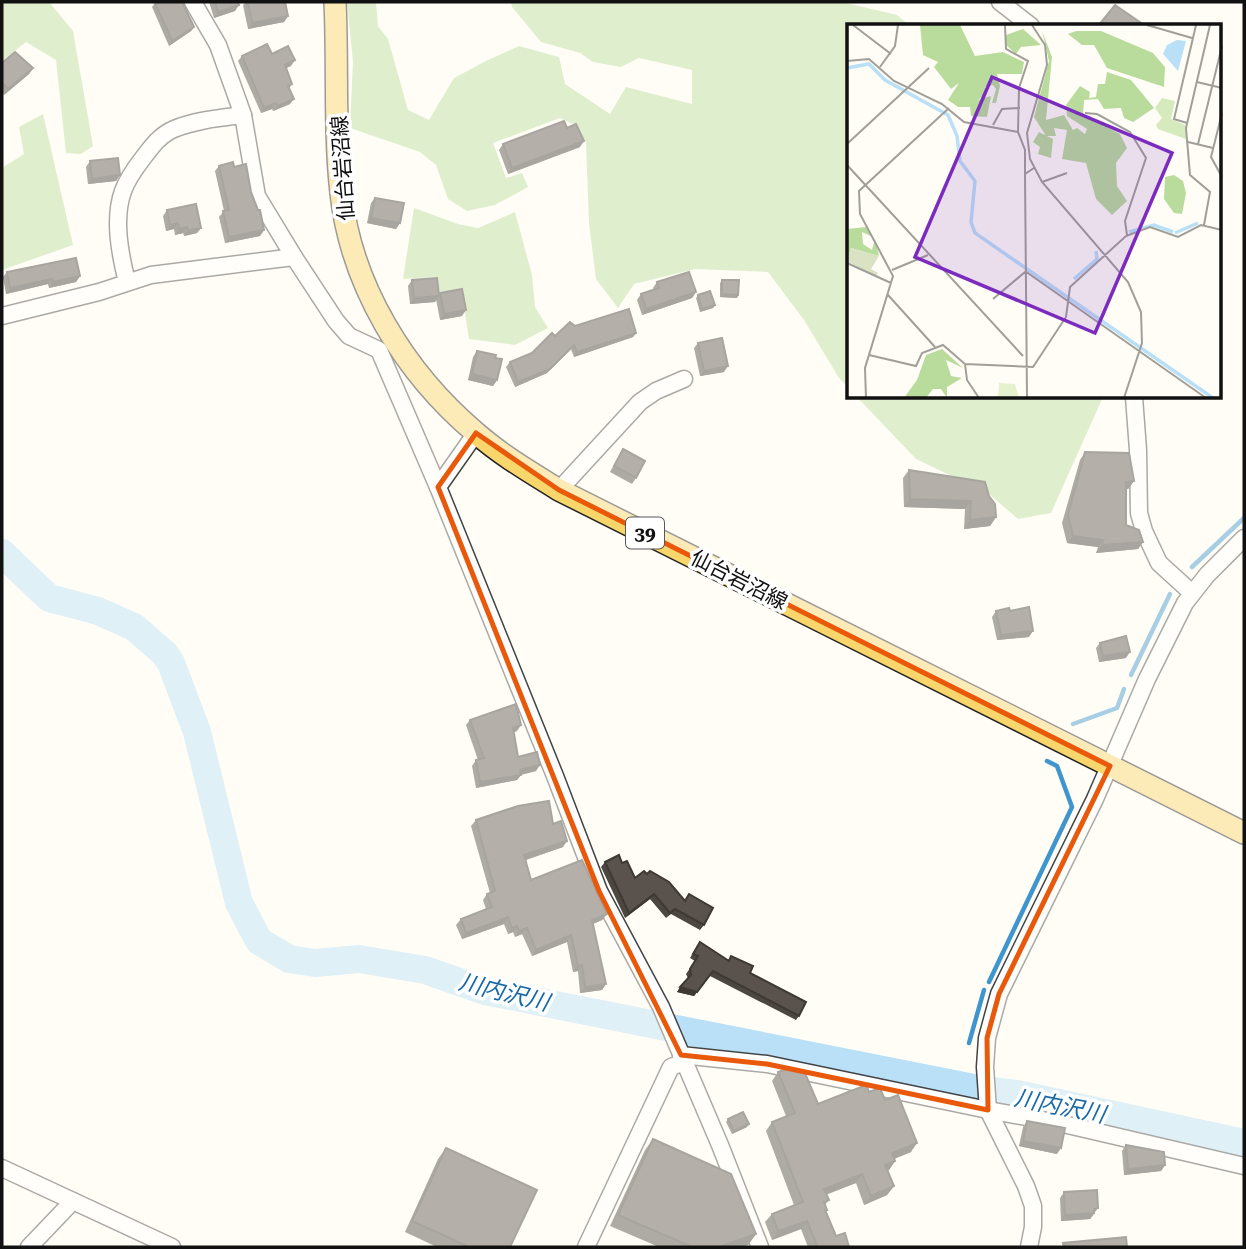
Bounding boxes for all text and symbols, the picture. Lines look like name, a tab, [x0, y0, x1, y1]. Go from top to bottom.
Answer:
inset map	[847, 24, 1222, 399]
street label: 仙台岩沼線	[327, 115, 359, 221]
road number: 39	[626, 518, 664, 548]
street label: 仙台岩沼線	[687, 545, 791, 615]
water label: 川内沢川	[456, 968, 555, 1017]
water label: 川内沢川	[1012, 1084, 1111, 1129]

